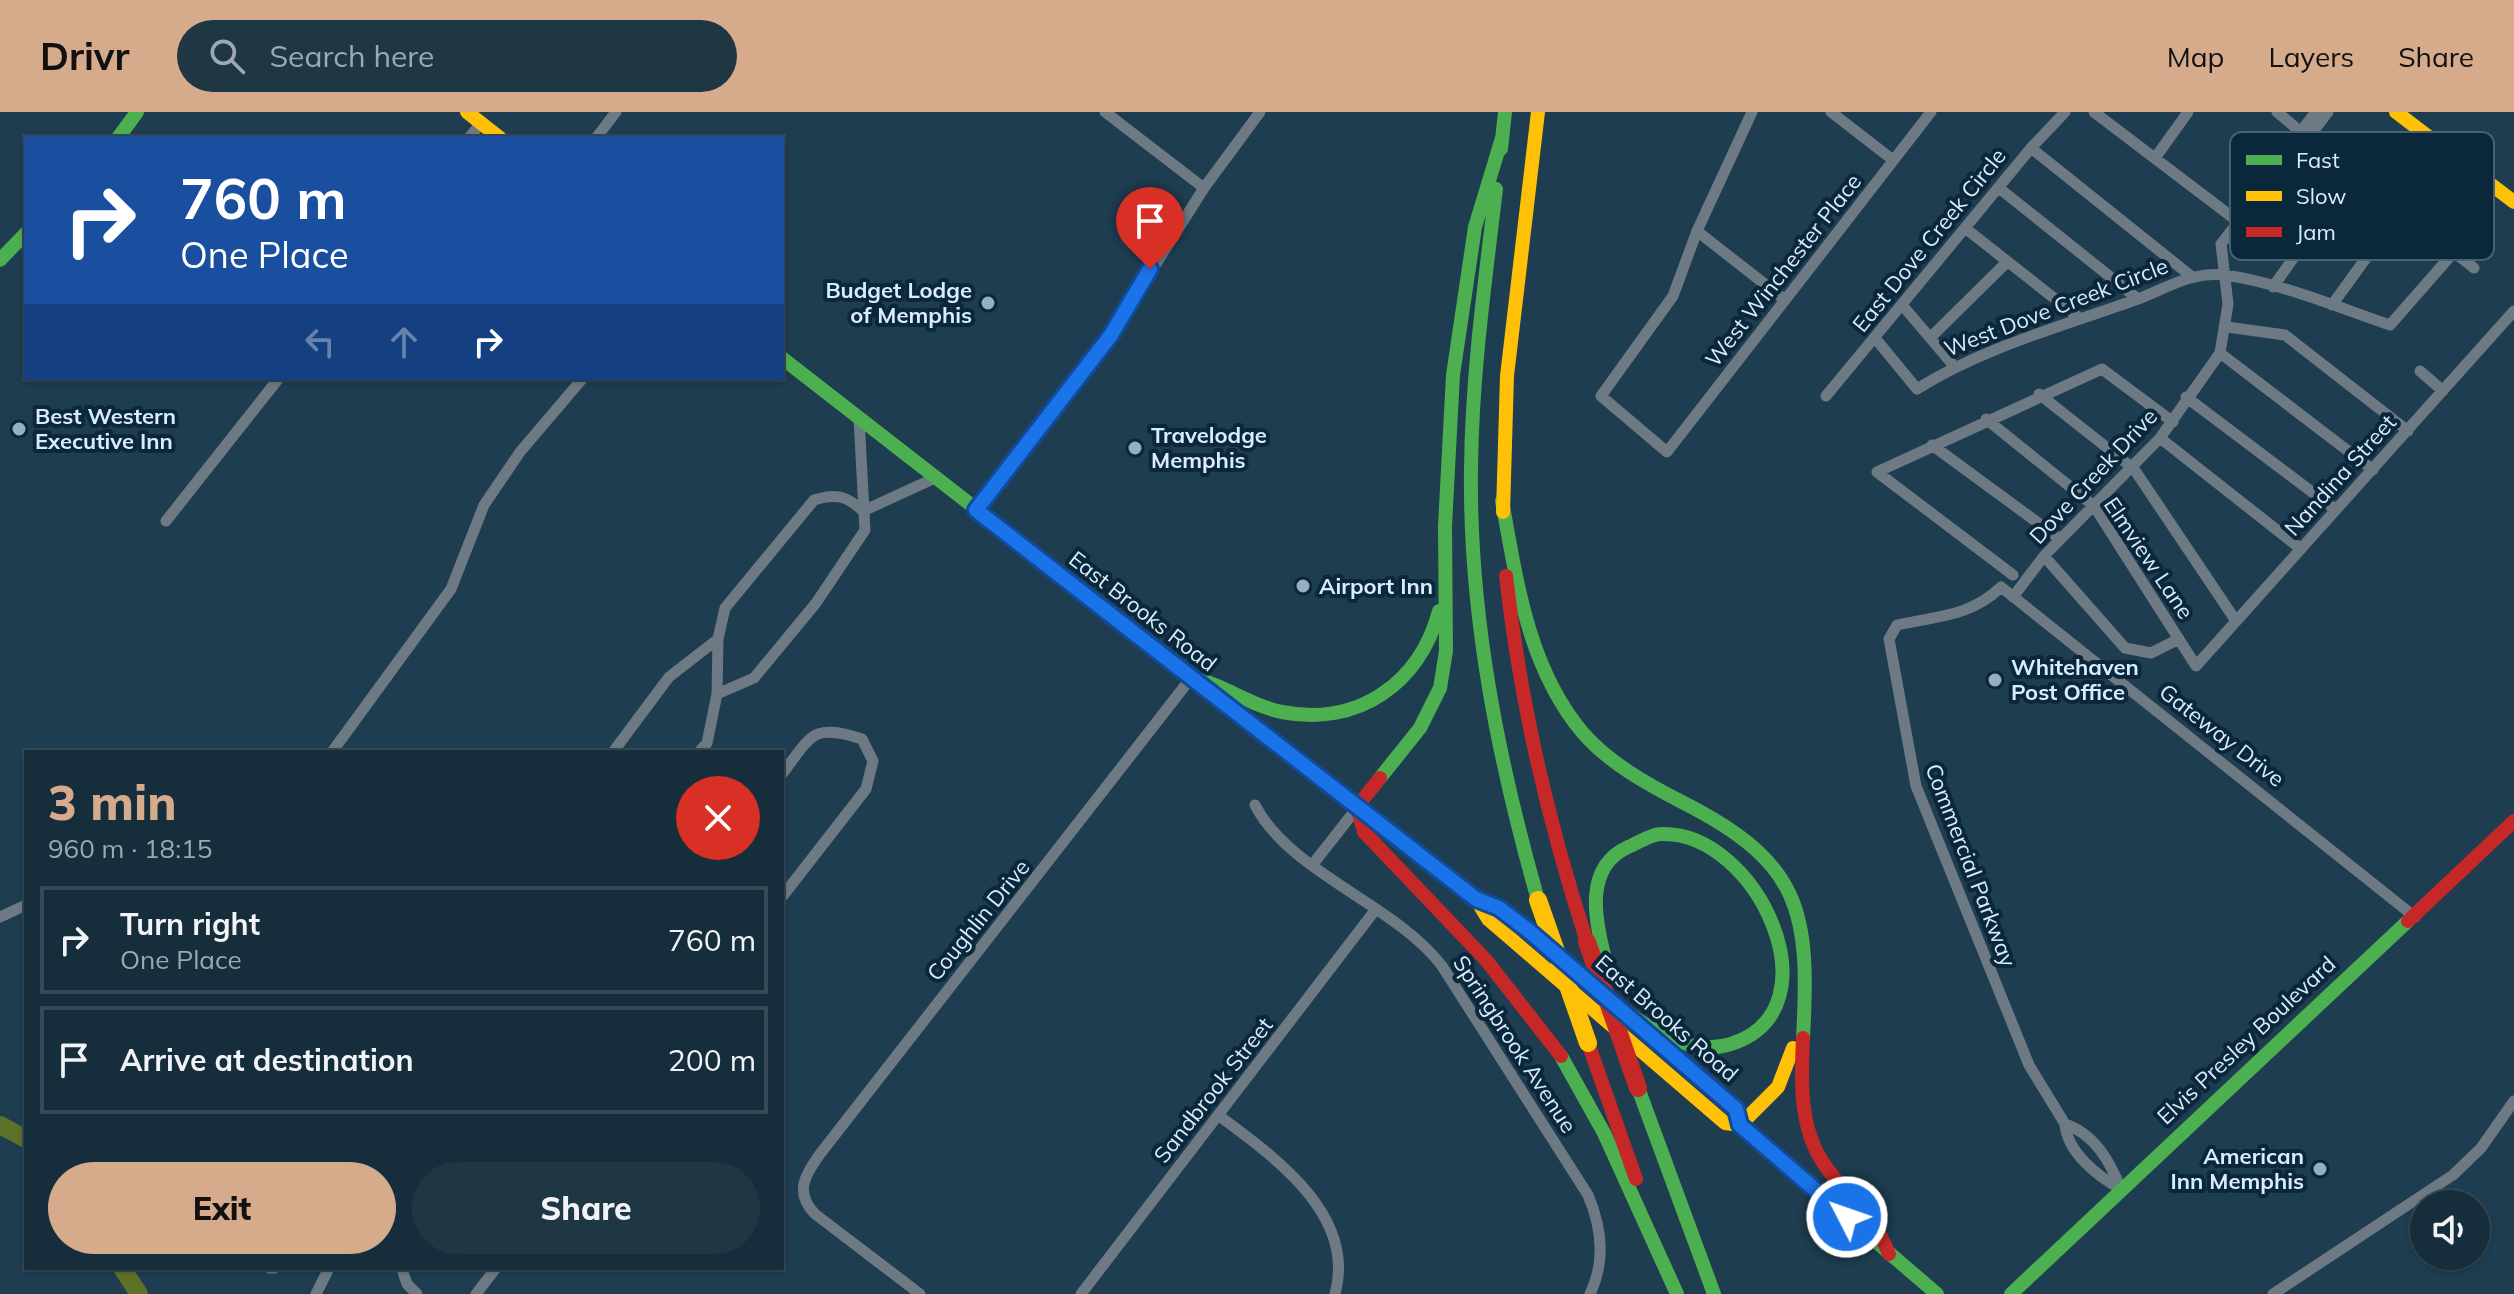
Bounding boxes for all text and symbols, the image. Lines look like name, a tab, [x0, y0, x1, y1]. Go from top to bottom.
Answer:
search box	[177, 20, 737, 92]
text: Drivr	[40, 32, 129, 80]
icon: search	[205, 34, 249, 78]
text: Search here	[269, 37, 434, 75]
text: Map	[2167, 39, 2224, 74]
text: Layers	[2268, 39, 2354, 74]
text: Share	[2398, 39, 2474, 74]
legend	[2230, 132, 2494, 260]
street label: East Dove Creek Circle	[1846, 142, 2012, 338]
text: Fast	[2296, 146, 2340, 174]
text: 760 m	[180, 163, 347, 233]
icon: right	[48, 168, 152, 272]
street label: West Winchester Place	[1699, 168, 1867, 372]
text: Slow	[2296, 182, 2346, 210]
pin	[1116, 187, 1184, 269]
icon: arrive	[1128, 199, 1172, 243]
text: Jam	[2296, 218, 2336, 246]
text: One Place	[180, 232, 349, 277]
street label: West Dove Creek Circle	[1940, 251, 2172, 363]
place label: Budget Lodge of Memphis	[825, 276, 972, 329]
marker: Budget Lodge of Memphis	[979, 294, 997, 312]
icon: left	[298, 320, 342, 364]
icon: ahead	[382, 320, 426, 364]
icon: right	[466, 320, 510, 364]
place label: Best Western Executive Inn	[35, 402, 176, 455]
street label: Dove Creek Drive	[2023, 402, 2163, 550]
street label: Nandina Street	[2278, 408, 2402, 541]
marker: Best Western Executive Inn	[10, 420, 28, 438]
place label: Travelodge Memphis	[1151, 421, 1267, 474]
marker: Travelodge Memphis	[1126, 439, 1144, 457]
street label: Elmview Lane	[2098, 492, 2200, 624]
street label: East Brooks Road	[1064, 545, 1222, 677]
place label: Airport Inn	[1319, 572, 1433, 600]
marker: Airport Inn	[1294, 577, 1312, 595]
place label: Whitehaven Post Office	[2011, 653, 2139, 706]
marker: Whitehaven Post Office	[1986, 671, 2004, 689]
street label: Gateway Drive	[2154, 677, 2290, 793]
street label: Commercial Parkway	[1919, 760, 2023, 971]
text: 3 min	[48, 772, 177, 832]
button: close	[676, 776, 760, 860]
text: 960 m · 18:15	[48, 832, 212, 865]
street label: Coughlin Drive	[921, 854, 1035, 986]
text: Turn right	[120, 905, 260, 943]
icon: right	[52, 918, 96, 962]
text: 760 m	[668, 921, 756, 959]
text: One Place	[120, 943, 242, 976]
street label: East Brooks Road	[1590, 948, 1744, 1088]
street label: Springbrook Avenue	[1447, 950, 1583, 1138]
street label: Elvis Presley Boulevard	[2151, 950, 2341, 1130]
street label: Sandbrook Street	[1147, 1011, 1279, 1168]
icon: arrive	[52, 1038, 96, 1082]
text: Arrive at destination	[120, 1041, 414, 1079]
text: 200 m	[668, 1041, 756, 1079]
place label: American Inn Memphis	[2171, 1142, 2304, 1195]
marker: American Inn Memphis	[2311, 1160, 2329, 1178]
button: Exit	[48, 1162, 396, 1254]
button: Share	[412, 1162, 760, 1254]
position arrow	[1805, 1175, 1889, 1259]
map controls	[2410, 1190, 2490, 1270]
button: sound	[2410, 1190, 2490, 1270]

